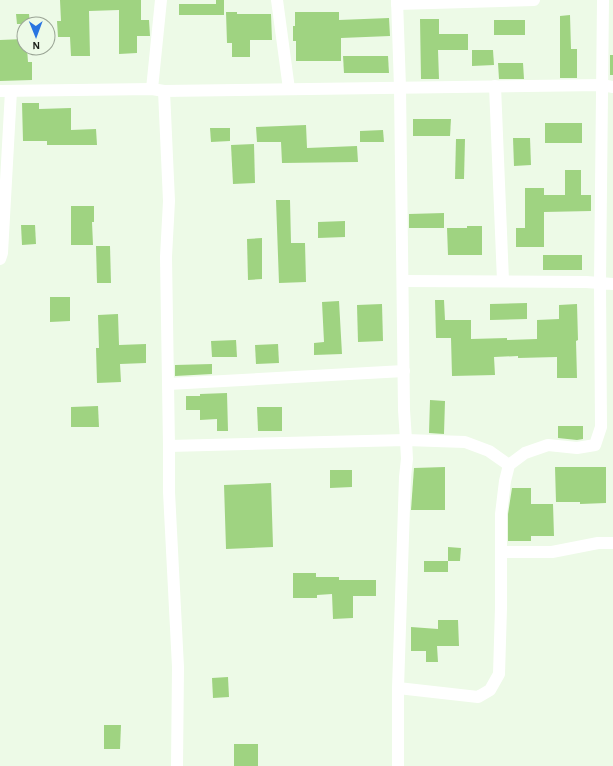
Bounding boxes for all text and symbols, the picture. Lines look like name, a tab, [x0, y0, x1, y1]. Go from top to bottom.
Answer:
north arrow	[16, 16, 56, 56]
text: N	[32, 40, 40, 51]

